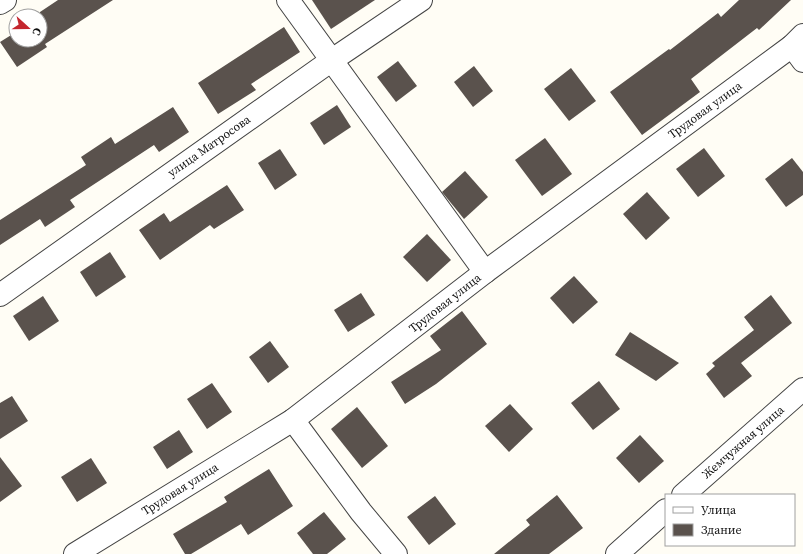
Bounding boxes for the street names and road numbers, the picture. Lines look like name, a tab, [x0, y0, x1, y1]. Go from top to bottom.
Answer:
street label: Трудовая улица	[665, 77, 746, 142]
street label: улица Матросова	[164, 111, 254, 181]
street label: Трудовая улица	[406, 269, 485, 336]
street label: Жемчужная улица	[699, 401, 788, 482]
street label: Трудовая улица	[139, 459, 222, 519]

